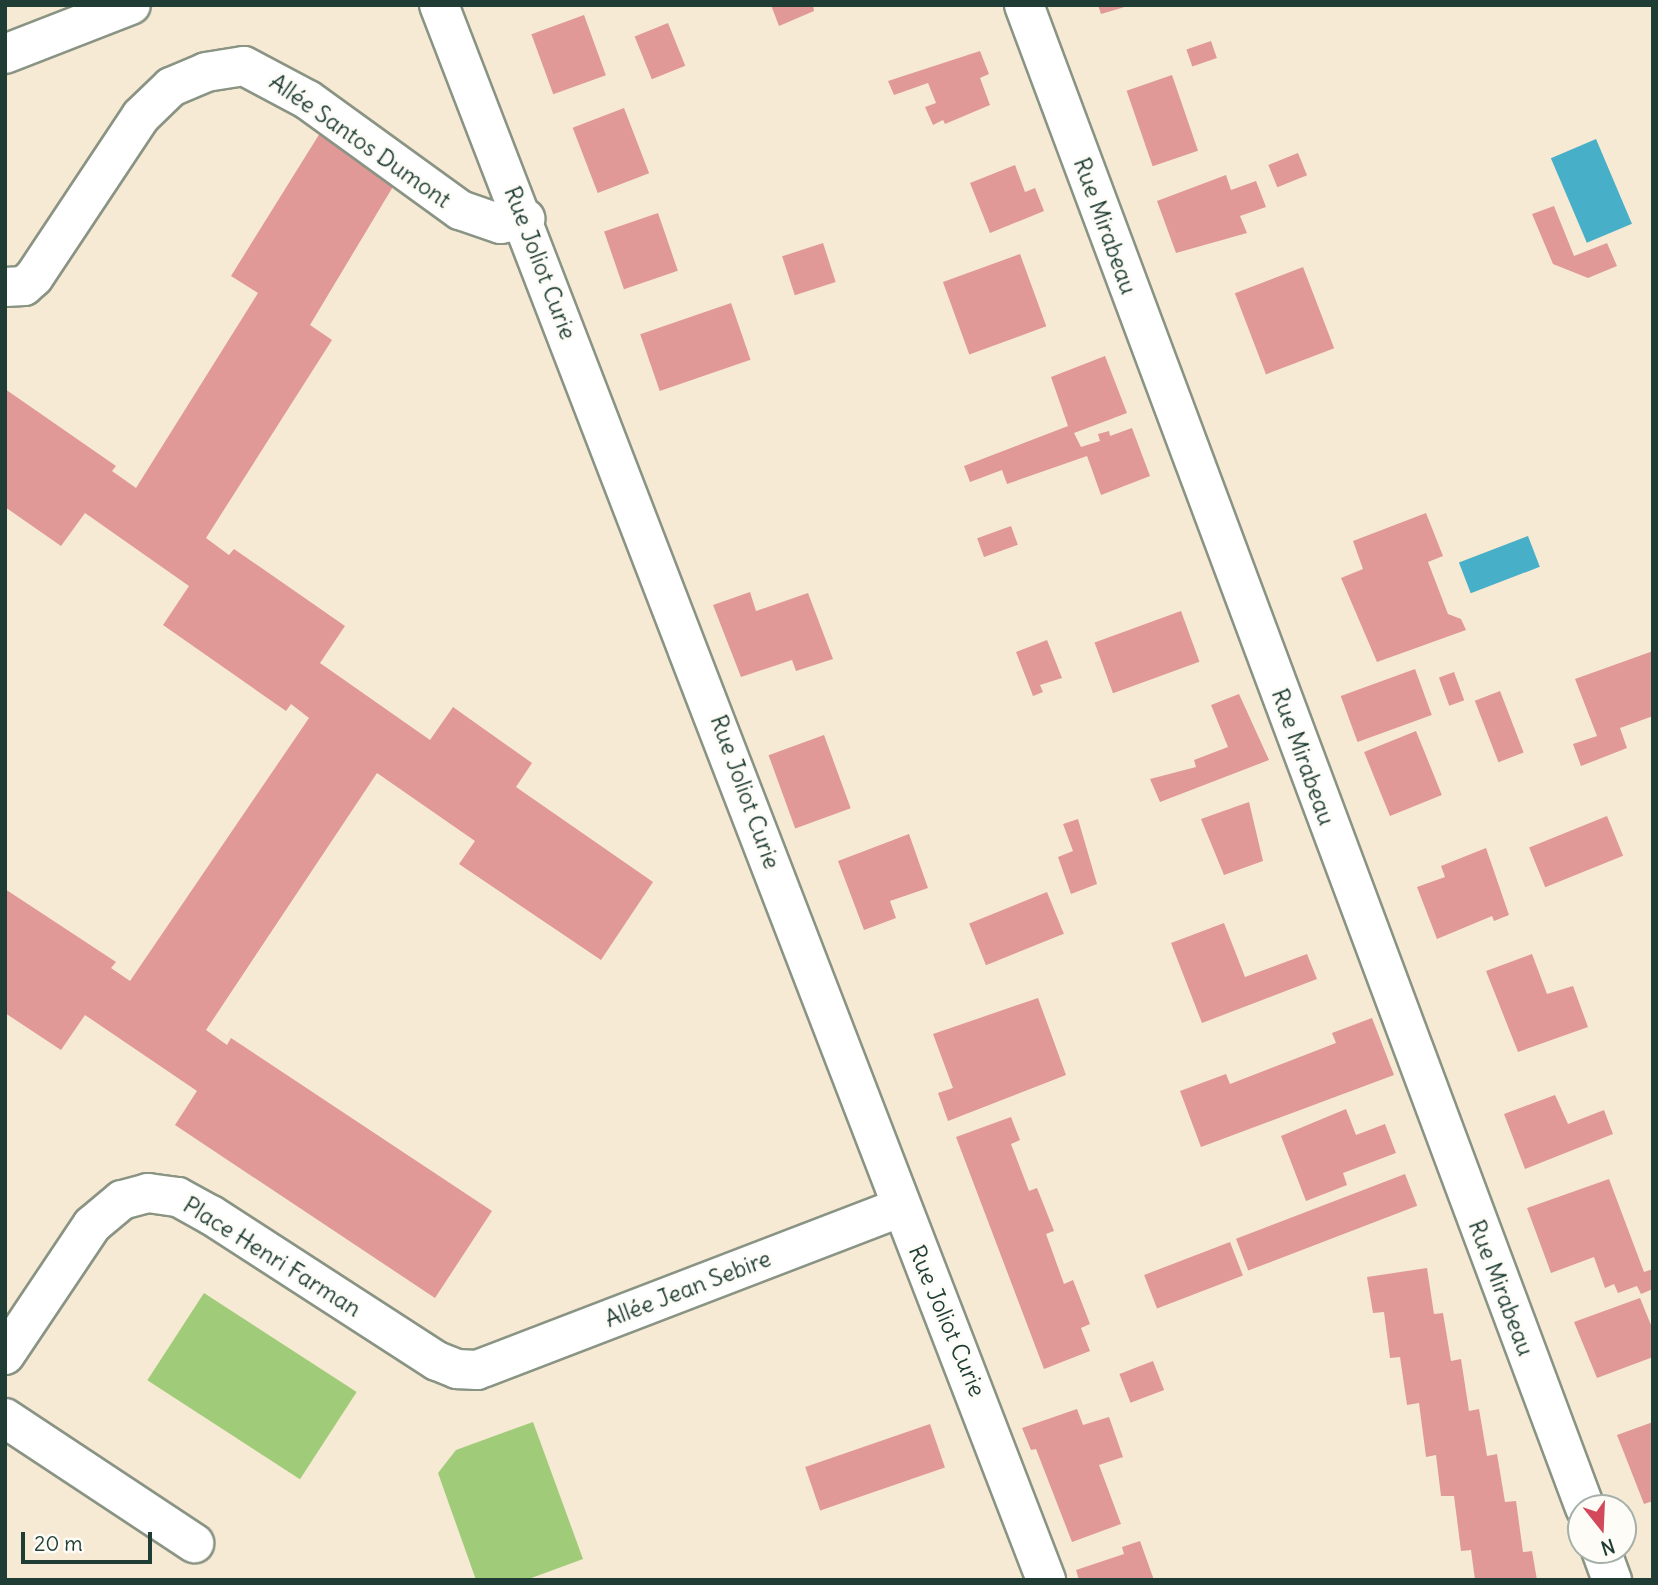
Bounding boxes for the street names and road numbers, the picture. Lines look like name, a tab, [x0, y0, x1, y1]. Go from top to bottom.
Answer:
street label: Allée Santos Dumont	[264, 68, 456, 214]
street label: Rue Mirabeau	[1068, 154, 1142, 298]
street label: Rue Joliot Curie	[498, 183, 582, 343]
street label: Rue Mirabeau	[1266, 685, 1340, 829]
street label: Rue Joliot Curie	[704, 711, 786, 873]
street label: Place Henri Farman	[178, 1191, 366, 1323]
street label: Rue Mirabeau	[1462, 1216, 1540, 1360]
street label: Rue Joliot Curie	[903, 1241, 991, 1401]
street label: Allée Jean Sebire	[601, 1245, 775, 1333]

